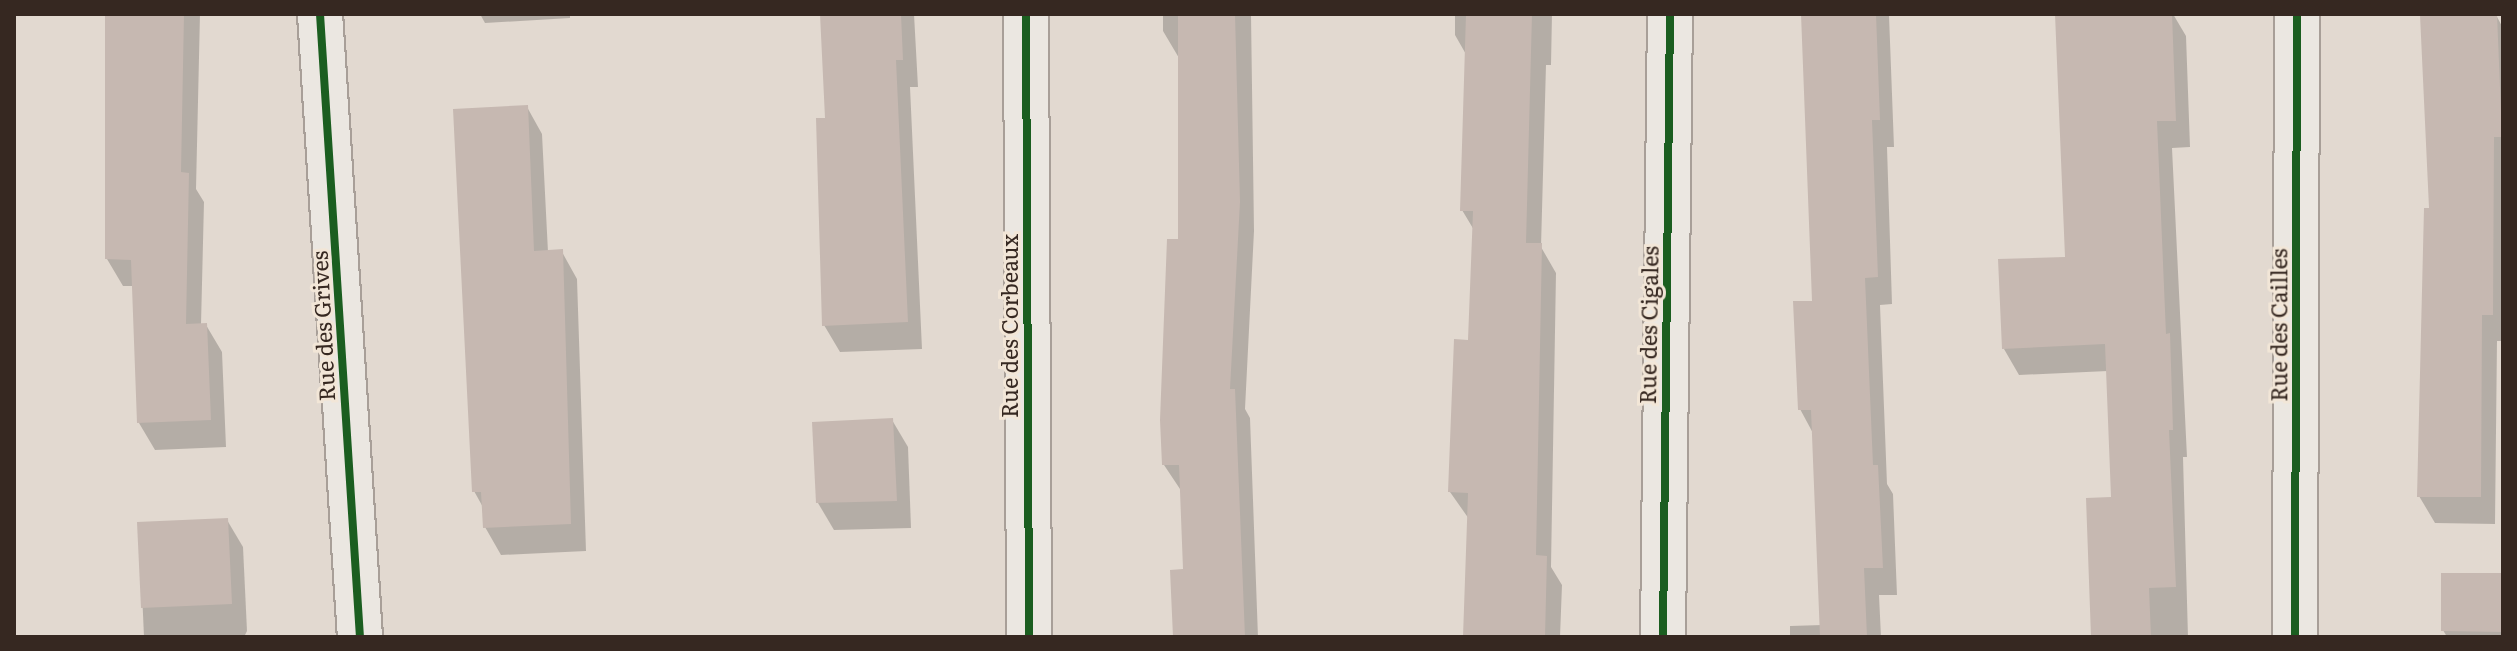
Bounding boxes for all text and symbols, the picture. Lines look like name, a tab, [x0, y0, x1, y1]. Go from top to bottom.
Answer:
street label: Rue des Corbeaux	[996, 234, 1022, 418]
street label: Rue des Cigales	[1633, 246, 1663, 404]
street label: Rue des Cailles	[2265, 248, 2291, 402]
street label: Rue des Grives	[305, 250, 339, 402]

